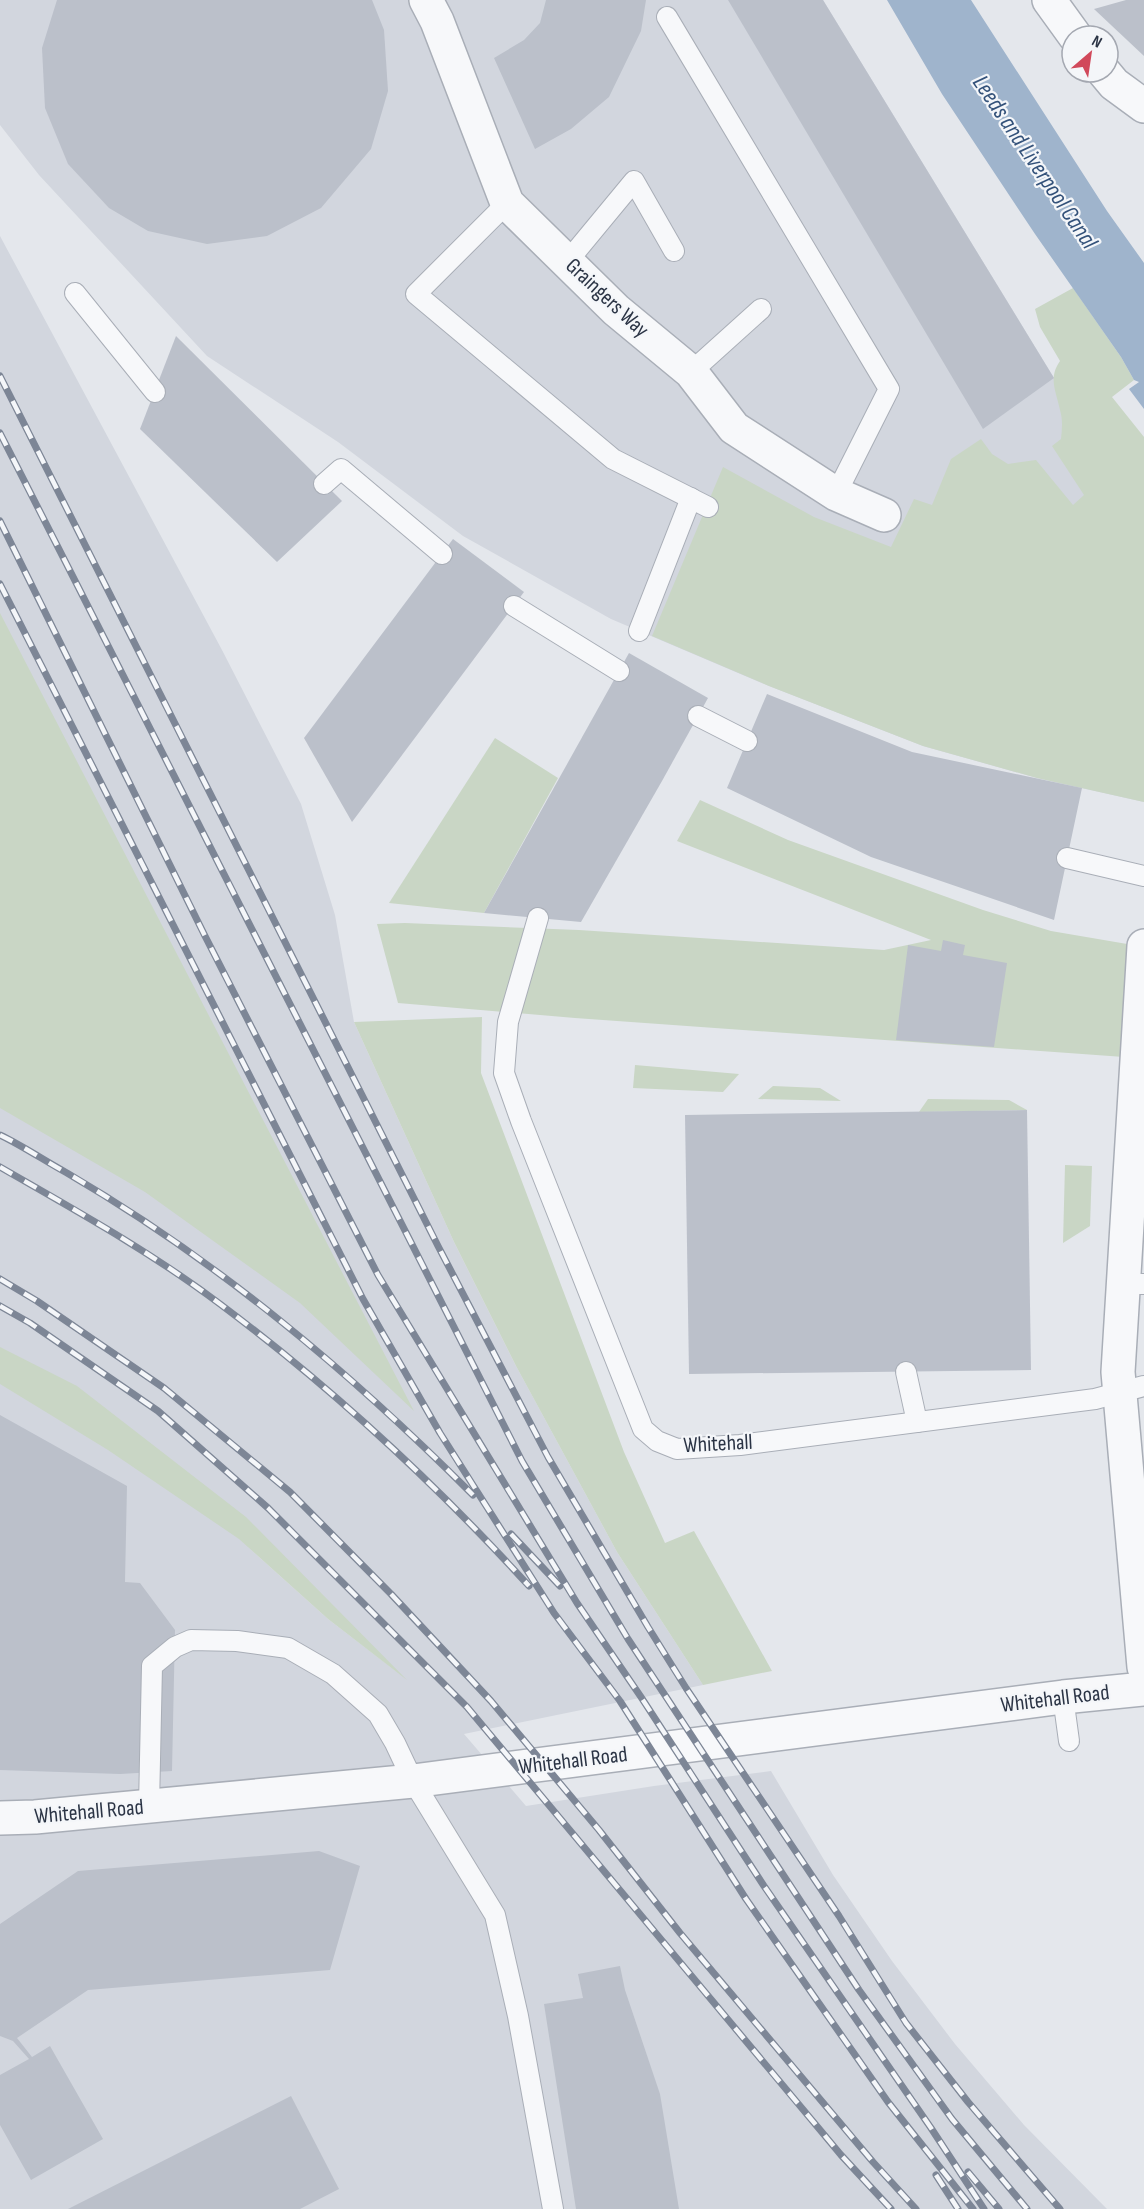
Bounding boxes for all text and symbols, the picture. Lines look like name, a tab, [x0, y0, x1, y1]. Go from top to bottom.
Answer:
north arrow	[1060, 24, 1120, 84]
text: N	[1088, 32, 1105, 53]
water label: Leeds and Liverpool Canal	[966, 70, 1104, 255]
street label: Graingers Way	[560, 253, 655, 344]
street label: Whitehall	[683, 1429, 753, 1459]
street label: Whitehall Road	[999, 1679, 1111, 1719]
street label: Whitehall Road	[517, 1741, 629, 1781]
street label: Whitehall Road	[33, 1794, 145, 1830]

